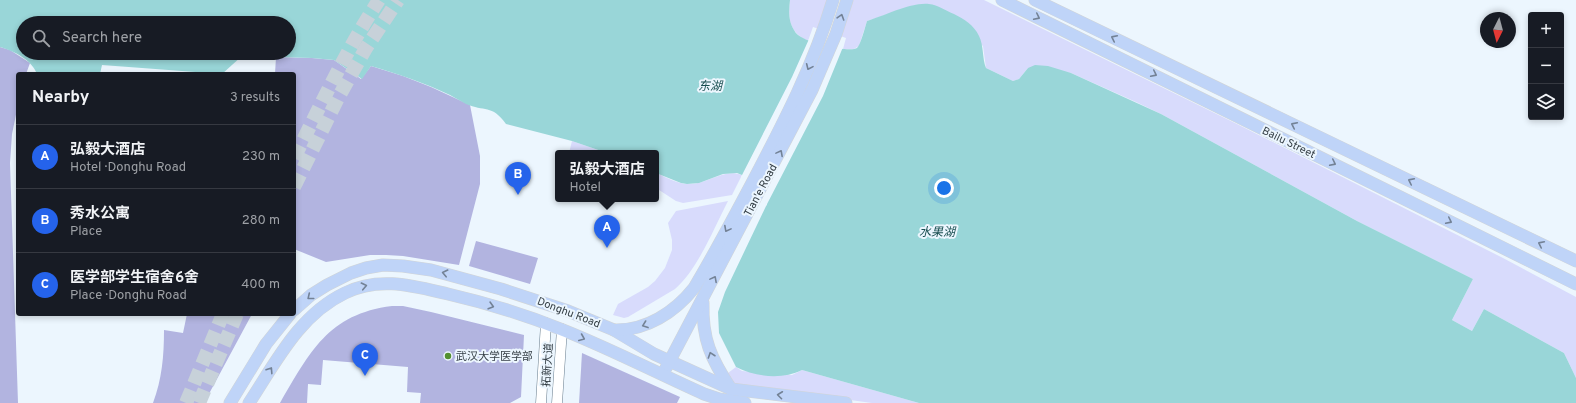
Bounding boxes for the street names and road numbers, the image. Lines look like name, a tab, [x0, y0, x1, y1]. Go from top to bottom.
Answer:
street label: Bailu Street	[1259, 124, 1318, 162]
street label: Tian'e Road	[741, 162, 781, 219]
street label: Donghu Road	[535, 294, 602, 331]
street label: 拓新大道	[539, 343, 557, 388]

